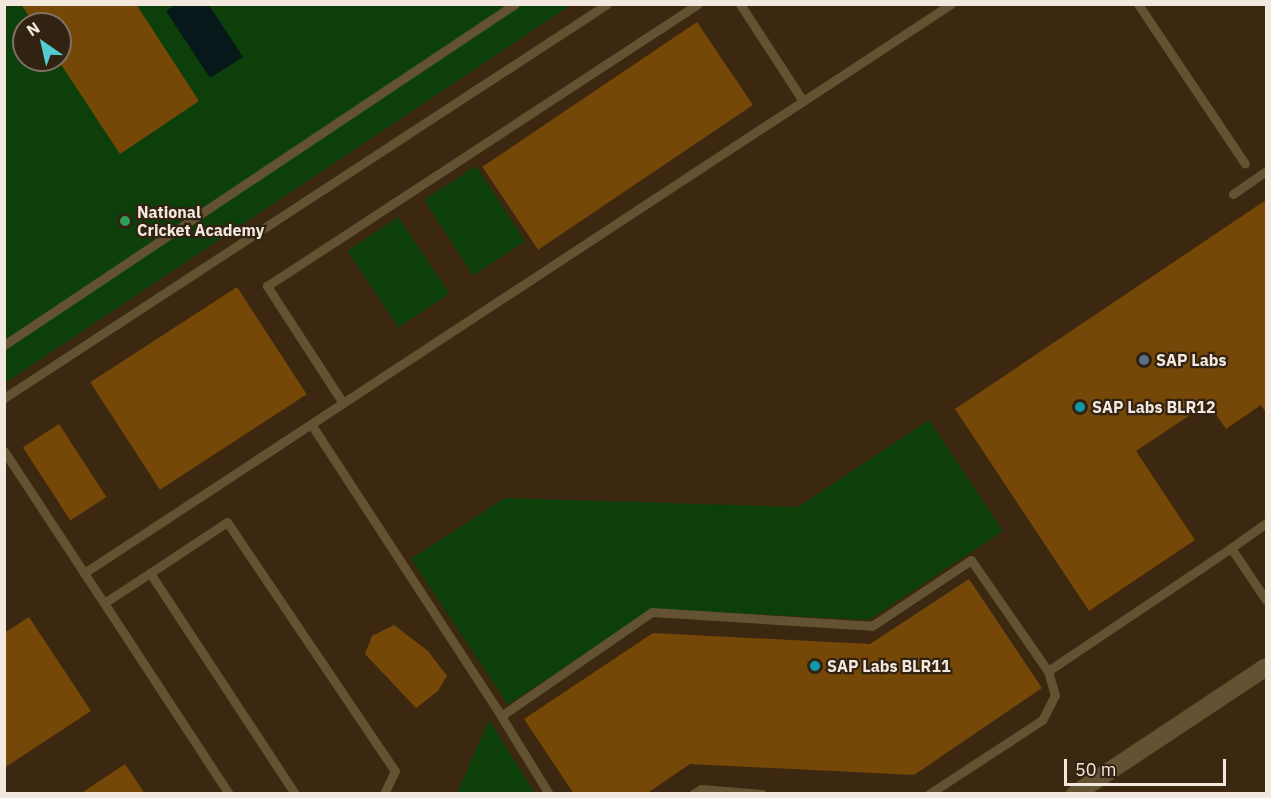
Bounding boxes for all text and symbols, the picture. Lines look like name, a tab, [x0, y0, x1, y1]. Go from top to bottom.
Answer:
north arrow	[12, 12, 72, 72]
text: N	[23, 17, 43, 40]
place label: National Cricket Academy	[137, 202, 264, 240]
marker: National Cricket Academy	[118, 214, 132, 228]
place label: SAP Labs	[1156, 350, 1227, 370]
marker: SAP Labs	[1137, 353, 1151, 367]
place label: SAP Labs BLR12	[1092, 397, 1216, 417]
marker: SAP Labs BLR12	[1073, 400, 1087, 414]
place label: SAP Labs BLR11	[827, 656, 951, 676]
marker: SAP Labs BLR11	[808, 659, 822, 673]
scale bar	[1067, 747, 1229, 785]
text: 50 m	[1075, 758, 1117, 781]

